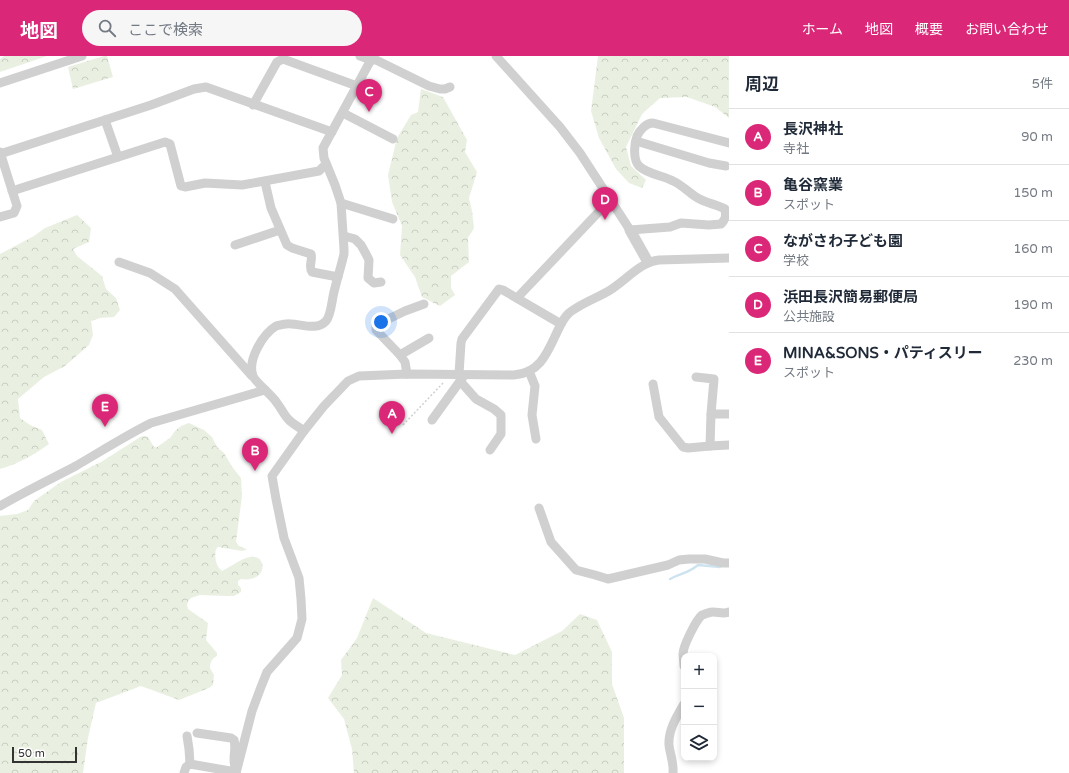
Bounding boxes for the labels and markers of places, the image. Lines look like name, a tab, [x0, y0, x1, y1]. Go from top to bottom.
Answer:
pin: C	[356, 79, 382, 112]
pin: D	[592, 187, 618, 220]
pin: E	[92, 394, 118, 427]
pin: A	[379, 401, 405, 434]
pin: B	[242, 438, 268, 471]

